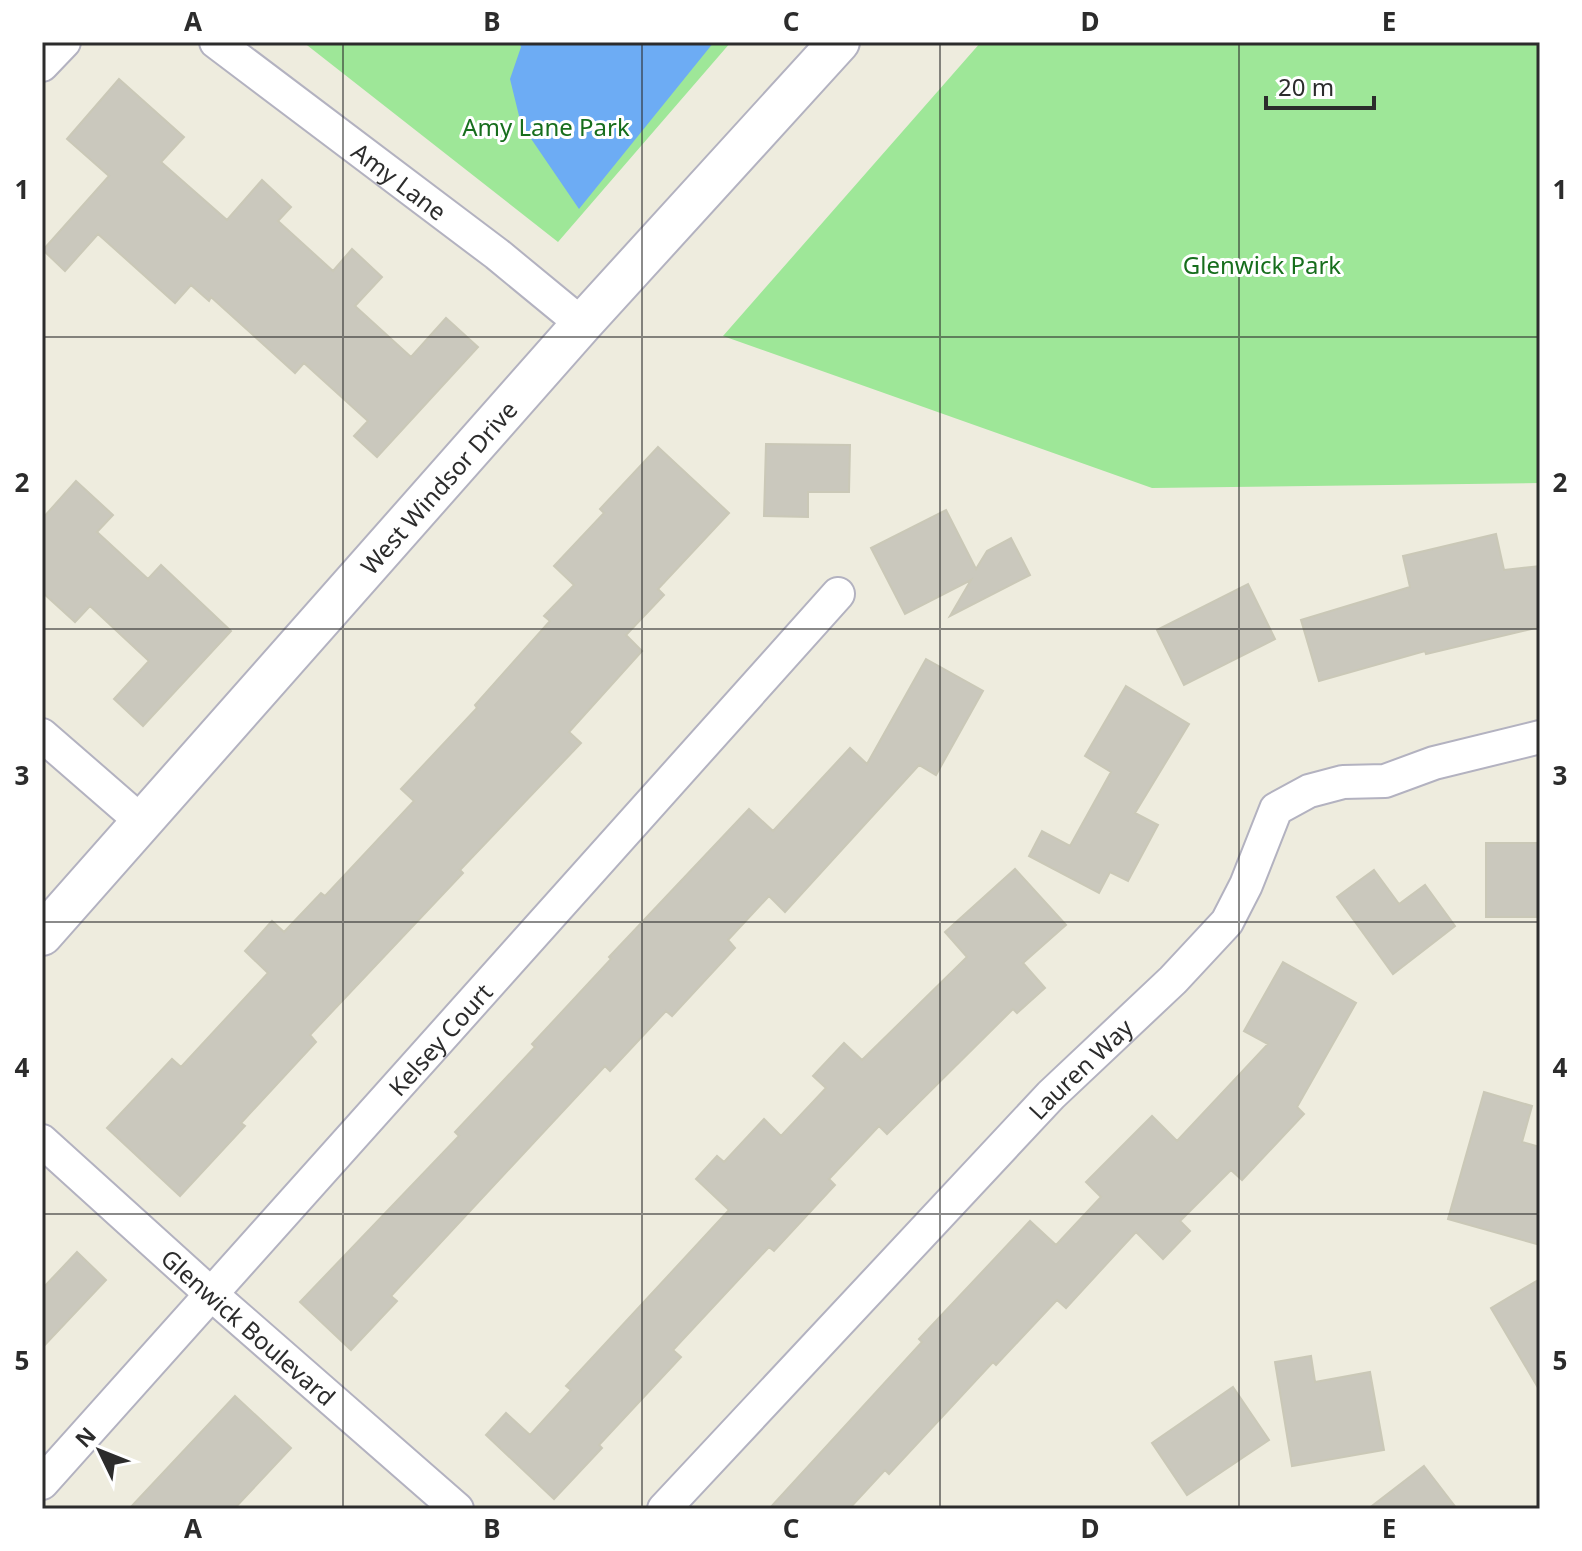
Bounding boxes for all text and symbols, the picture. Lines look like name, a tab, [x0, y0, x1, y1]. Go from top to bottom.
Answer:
text: A	[184, 3, 202, 39]
text: B	[483, 3, 501, 39]
text: C	[783, 3, 799, 39]
text: D	[1080, 3, 1100, 39]
text: E	[1382, 3, 1396, 39]
scale bar	[1266, 60, 1374, 110]
text: 20 m	[1278, 70, 1334, 103]
park label: Amy Lane Park	[462, 110, 630, 143]
street label: Amy Lane	[345, 134, 454, 227]
text: 1	[15, 171, 29, 207]
text: 1	[1553, 171, 1567, 207]
park label: Glenwick Park	[1183, 248, 1341, 281]
street label: West Windsor Drive	[352, 393, 524, 581]
text: 2	[15, 464, 30, 500]
text: 2	[1553, 464, 1568, 500]
text: 3	[15, 757, 29, 793]
text: 3	[1553, 757, 1567, 793]
street label: Kelsey Court	[380, 975, 499, 1102]
street label: Lauren Way	[1021, 1010, 1140, 1126]
text: 4	[15, 1049, 30, 1085]
text: 4	[1553, 1049, 1568, 1085]
street label: Glenwick Boulevard	[155, 1241, 343, 1412]
text: 5	[15, 1342, 29, 1378]
text: 5	[1553, 1342, 1567, 1378]
north arrow	[60, 1411, 140, 1491]
text: N	[68, 1420, 102, 1453]
text: A	[184, 1510, 202, 1546]
text: B	[483, 1510, 501, 1546]
text: C	[783, 1510, 799, 1546]
text: D	[1080, 1510, 1100, 1546]
text: E	[1382, 1510, 1396, 1546]

